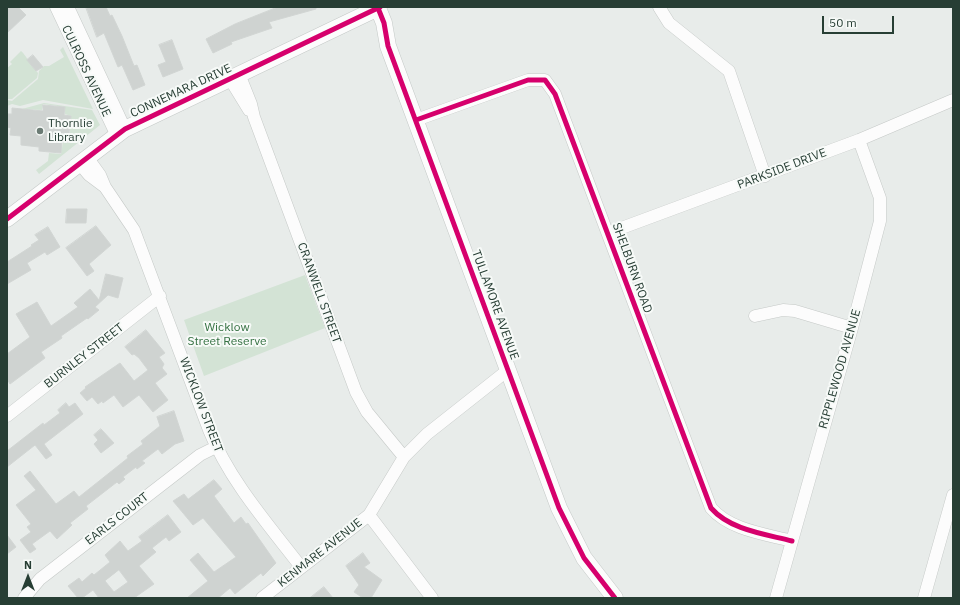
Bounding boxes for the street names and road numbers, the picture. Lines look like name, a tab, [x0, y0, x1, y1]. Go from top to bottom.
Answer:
street label: CULROSS AVENUE	[58, 23, 114, 119]
street label: CONNEMARA DRIVE	[128, 61, 234, 121]
street label: PARKSIDE DRIVE	[735, 145, 829, 193]
street label: SHELBURN ROAD	[609, 221, 655, 315]
street label: CRANWELL STREET	[294, 241, 344, 345]
street label: TULLAMORE AVENUE	[468, 248, 522, 362]
street label: RIPPLEWOOD AVENUE	[816, 308, 864, 430]
street label: BURNLEY STREET	[41, 320, 127, 392]
street label: WICKLOW STREET	[176, 356, 226, 454]
street label: EARLS COURT	[82, 490, 152, 548]
street label: KENMARE AVENUE	[275, 516, 365, 590]

